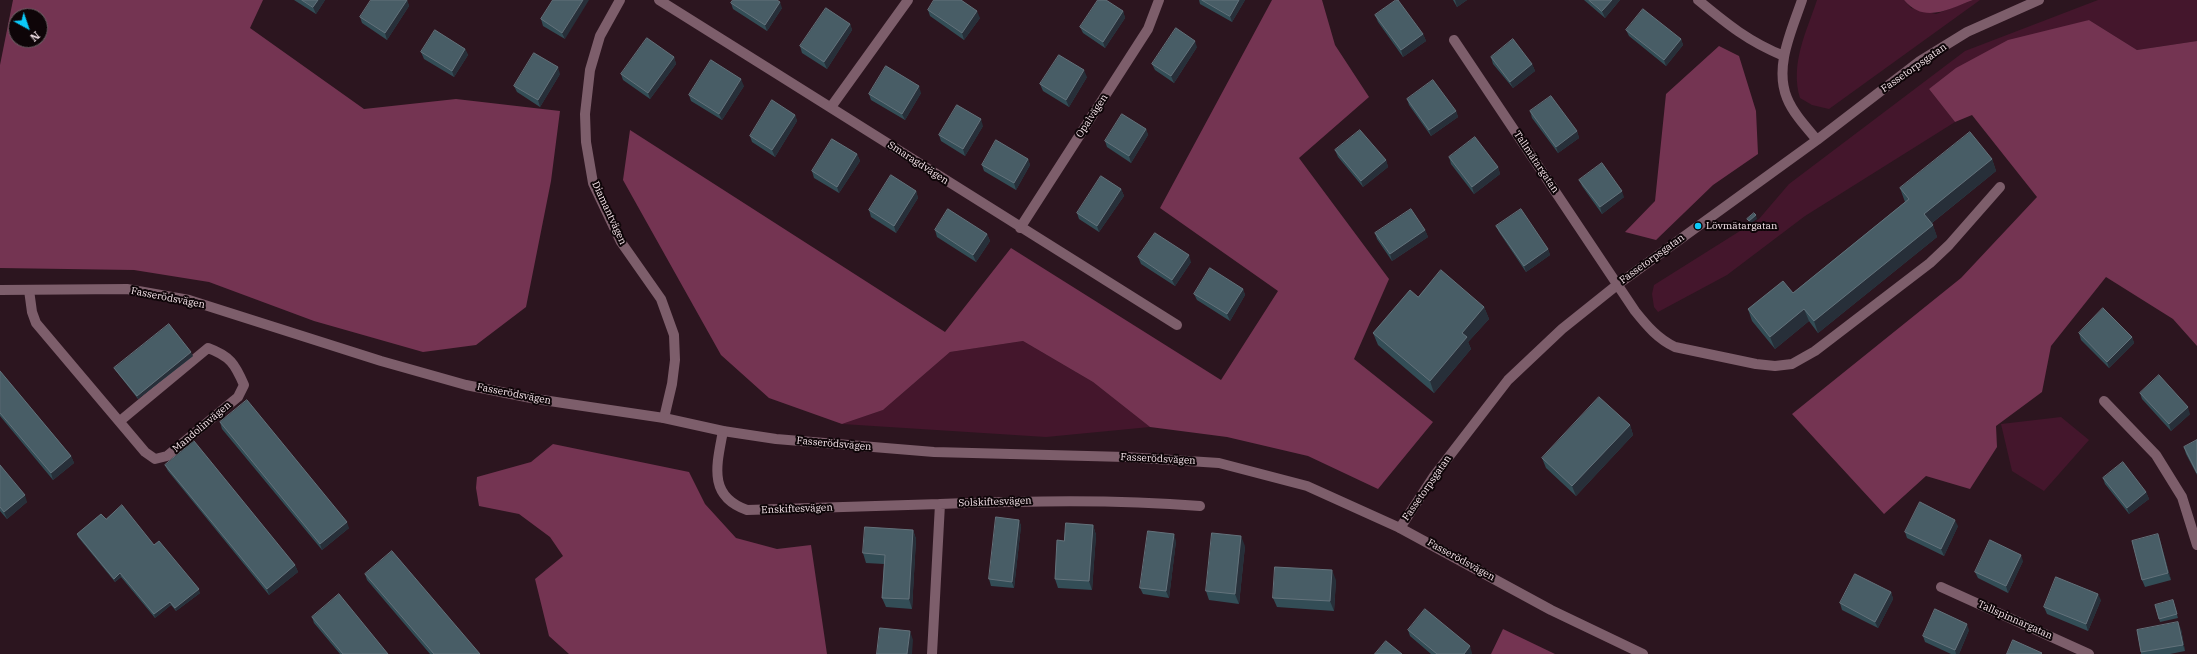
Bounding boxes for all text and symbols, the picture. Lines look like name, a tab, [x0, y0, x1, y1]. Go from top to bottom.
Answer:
north arrow	[8, 8, 48, 48]
text: N	[27, 28, 43, 45]
street label: Fassetorpsgatan	[1879, 41, 1949, 95]
street label: Opalvägen	[1073, 92, 1111, 140]
street label: Tallmätargatan	[1511, 129, 1561, 195]
street label: Smaragdvägen	[885, 139, 951, 187]
street label: Diamantvägen	[589, 180, 629, 246]
place label: Lövmätargatan	[1706, 220, 1777, 232]
marker: Lövmätargatan	[1693, 221, 1703, 231]
street label: Fassetorpsgatan	[1617, 232, 1687, 286]
street label: Fasserödsvägen	[130, 285, 206, 311]
street label: Fasserödsvägen	[476, 381, 552, 407]
street label: Mandolinvägen	[170, 399, 234, 455]
street label: Fasserödsvägen	[796, 435, 872, 453]
street label: Fasserödsvägen	[1120, 451, 1196, 467]
street label: Fassetorpsgatan	[1400, 453, 1454, 523]
street label: Solskiftesvägen	[958, 495, 1032, 509]
street label: Enskiftesvägen	[761, 502, 833, 516]
street label: Fasserödsvägen	[1425, 537, 1497, 583]
street label: Tallspinnargatan	[1976, 598, 2054, 642]

